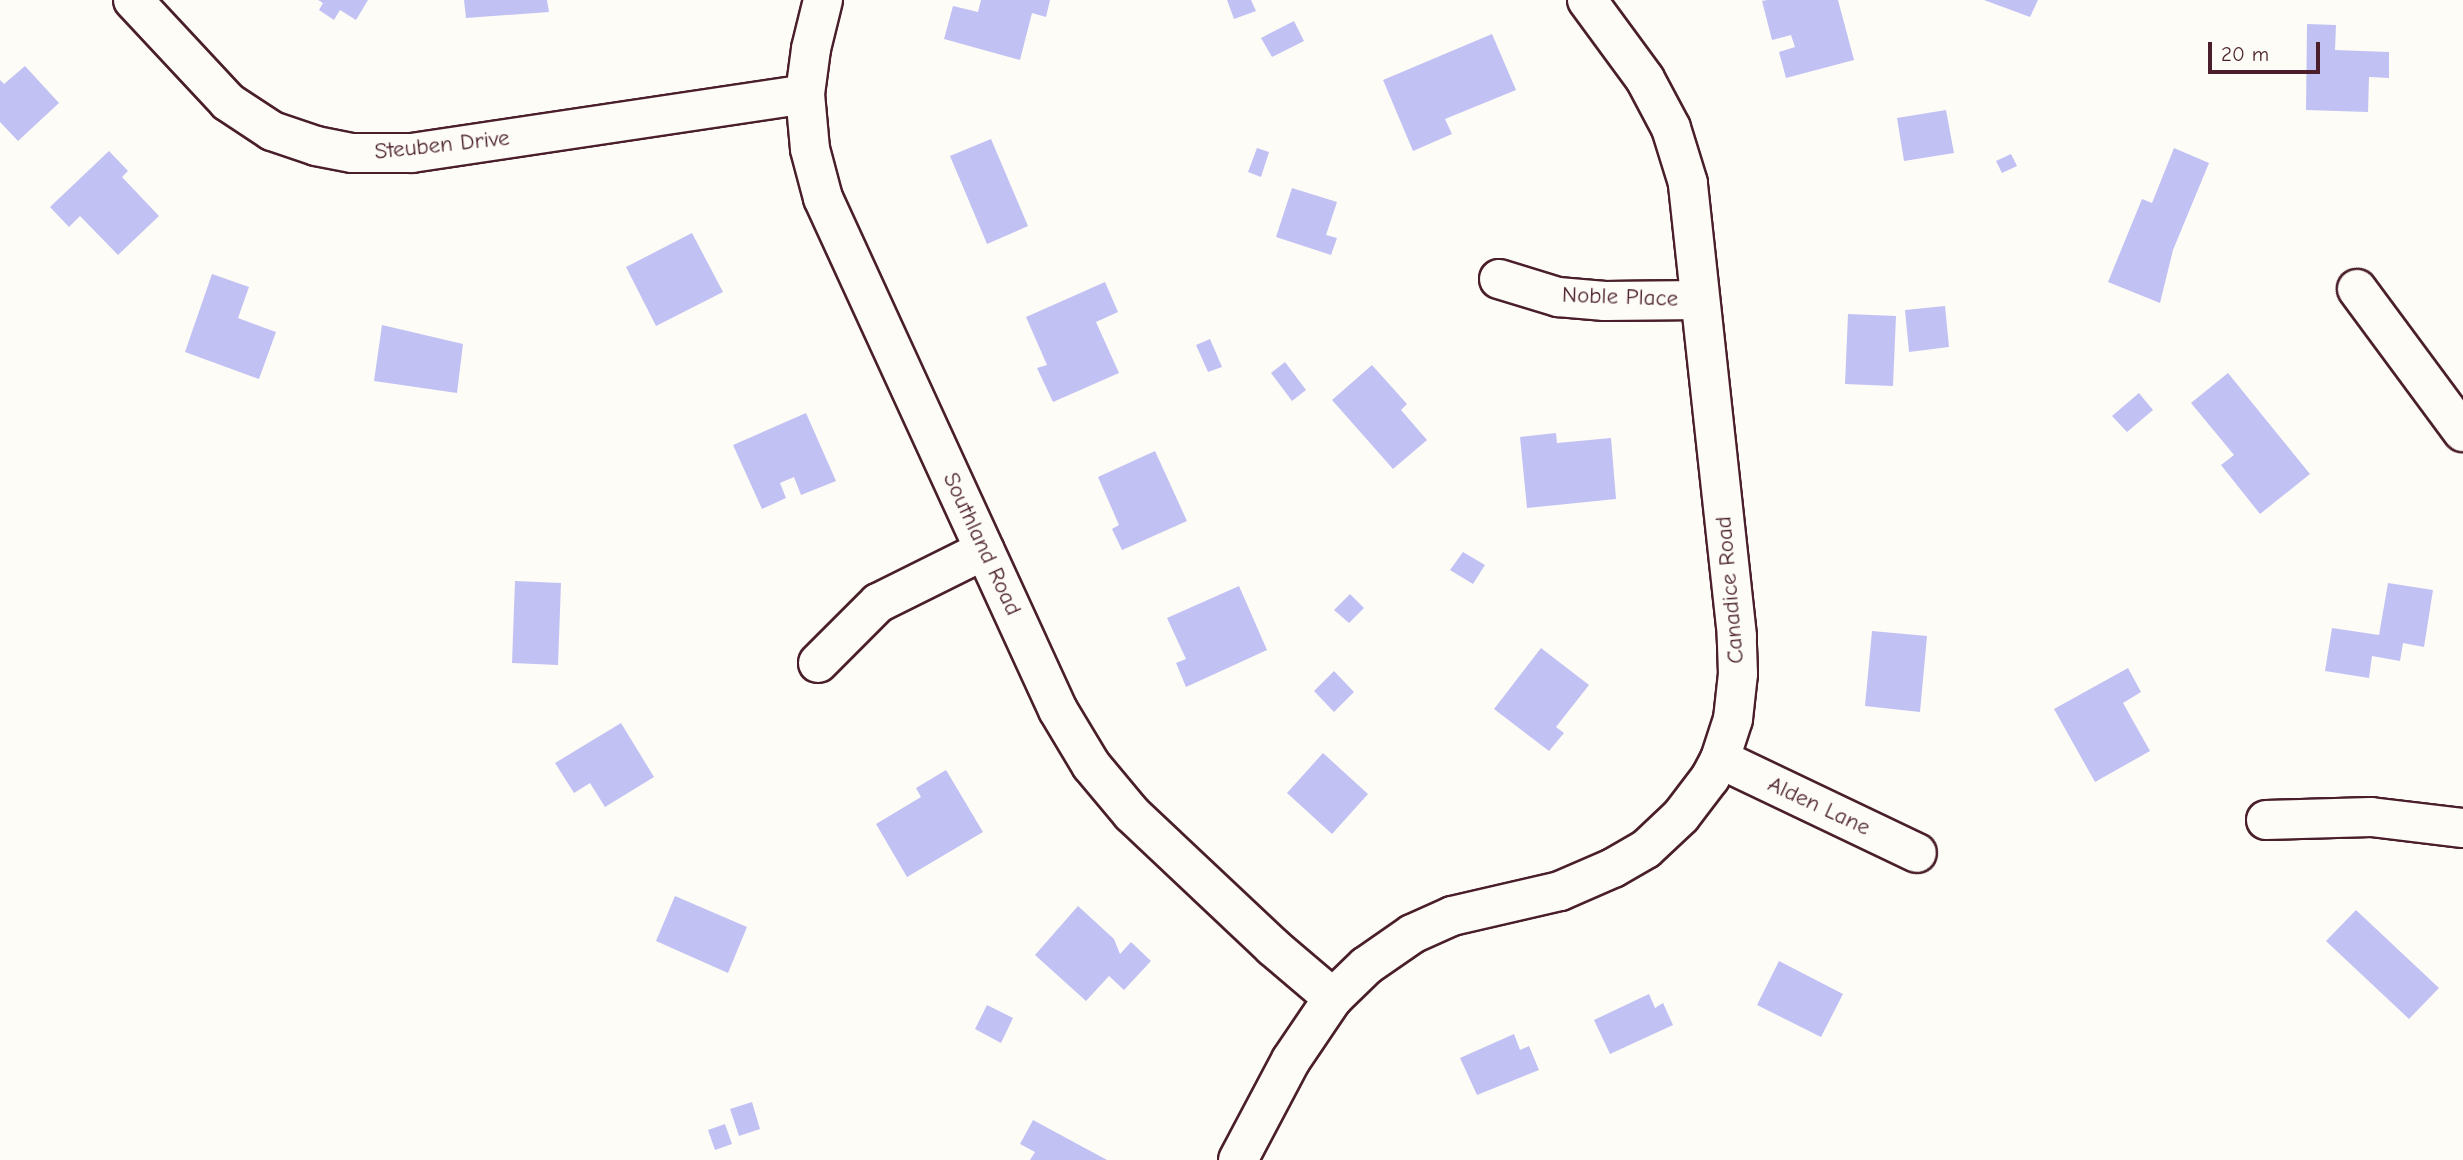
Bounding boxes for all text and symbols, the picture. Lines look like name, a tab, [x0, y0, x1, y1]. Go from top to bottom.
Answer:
scale bar	[2211, 28, 2323, 72]
text: 20 m	[2221, 42, 2269, 66]
street label: Steuben Drive	[373, 124, 511, 166]
street label: Noble Place	[1561, 281, 1679, 313]
street label: Southland Road	[937, 468, 1027, 620]
street label: Canadice Road	[1710, 515, 1750, 665]
street label: Alden Lane	[1763, 770, 1875, 842]

